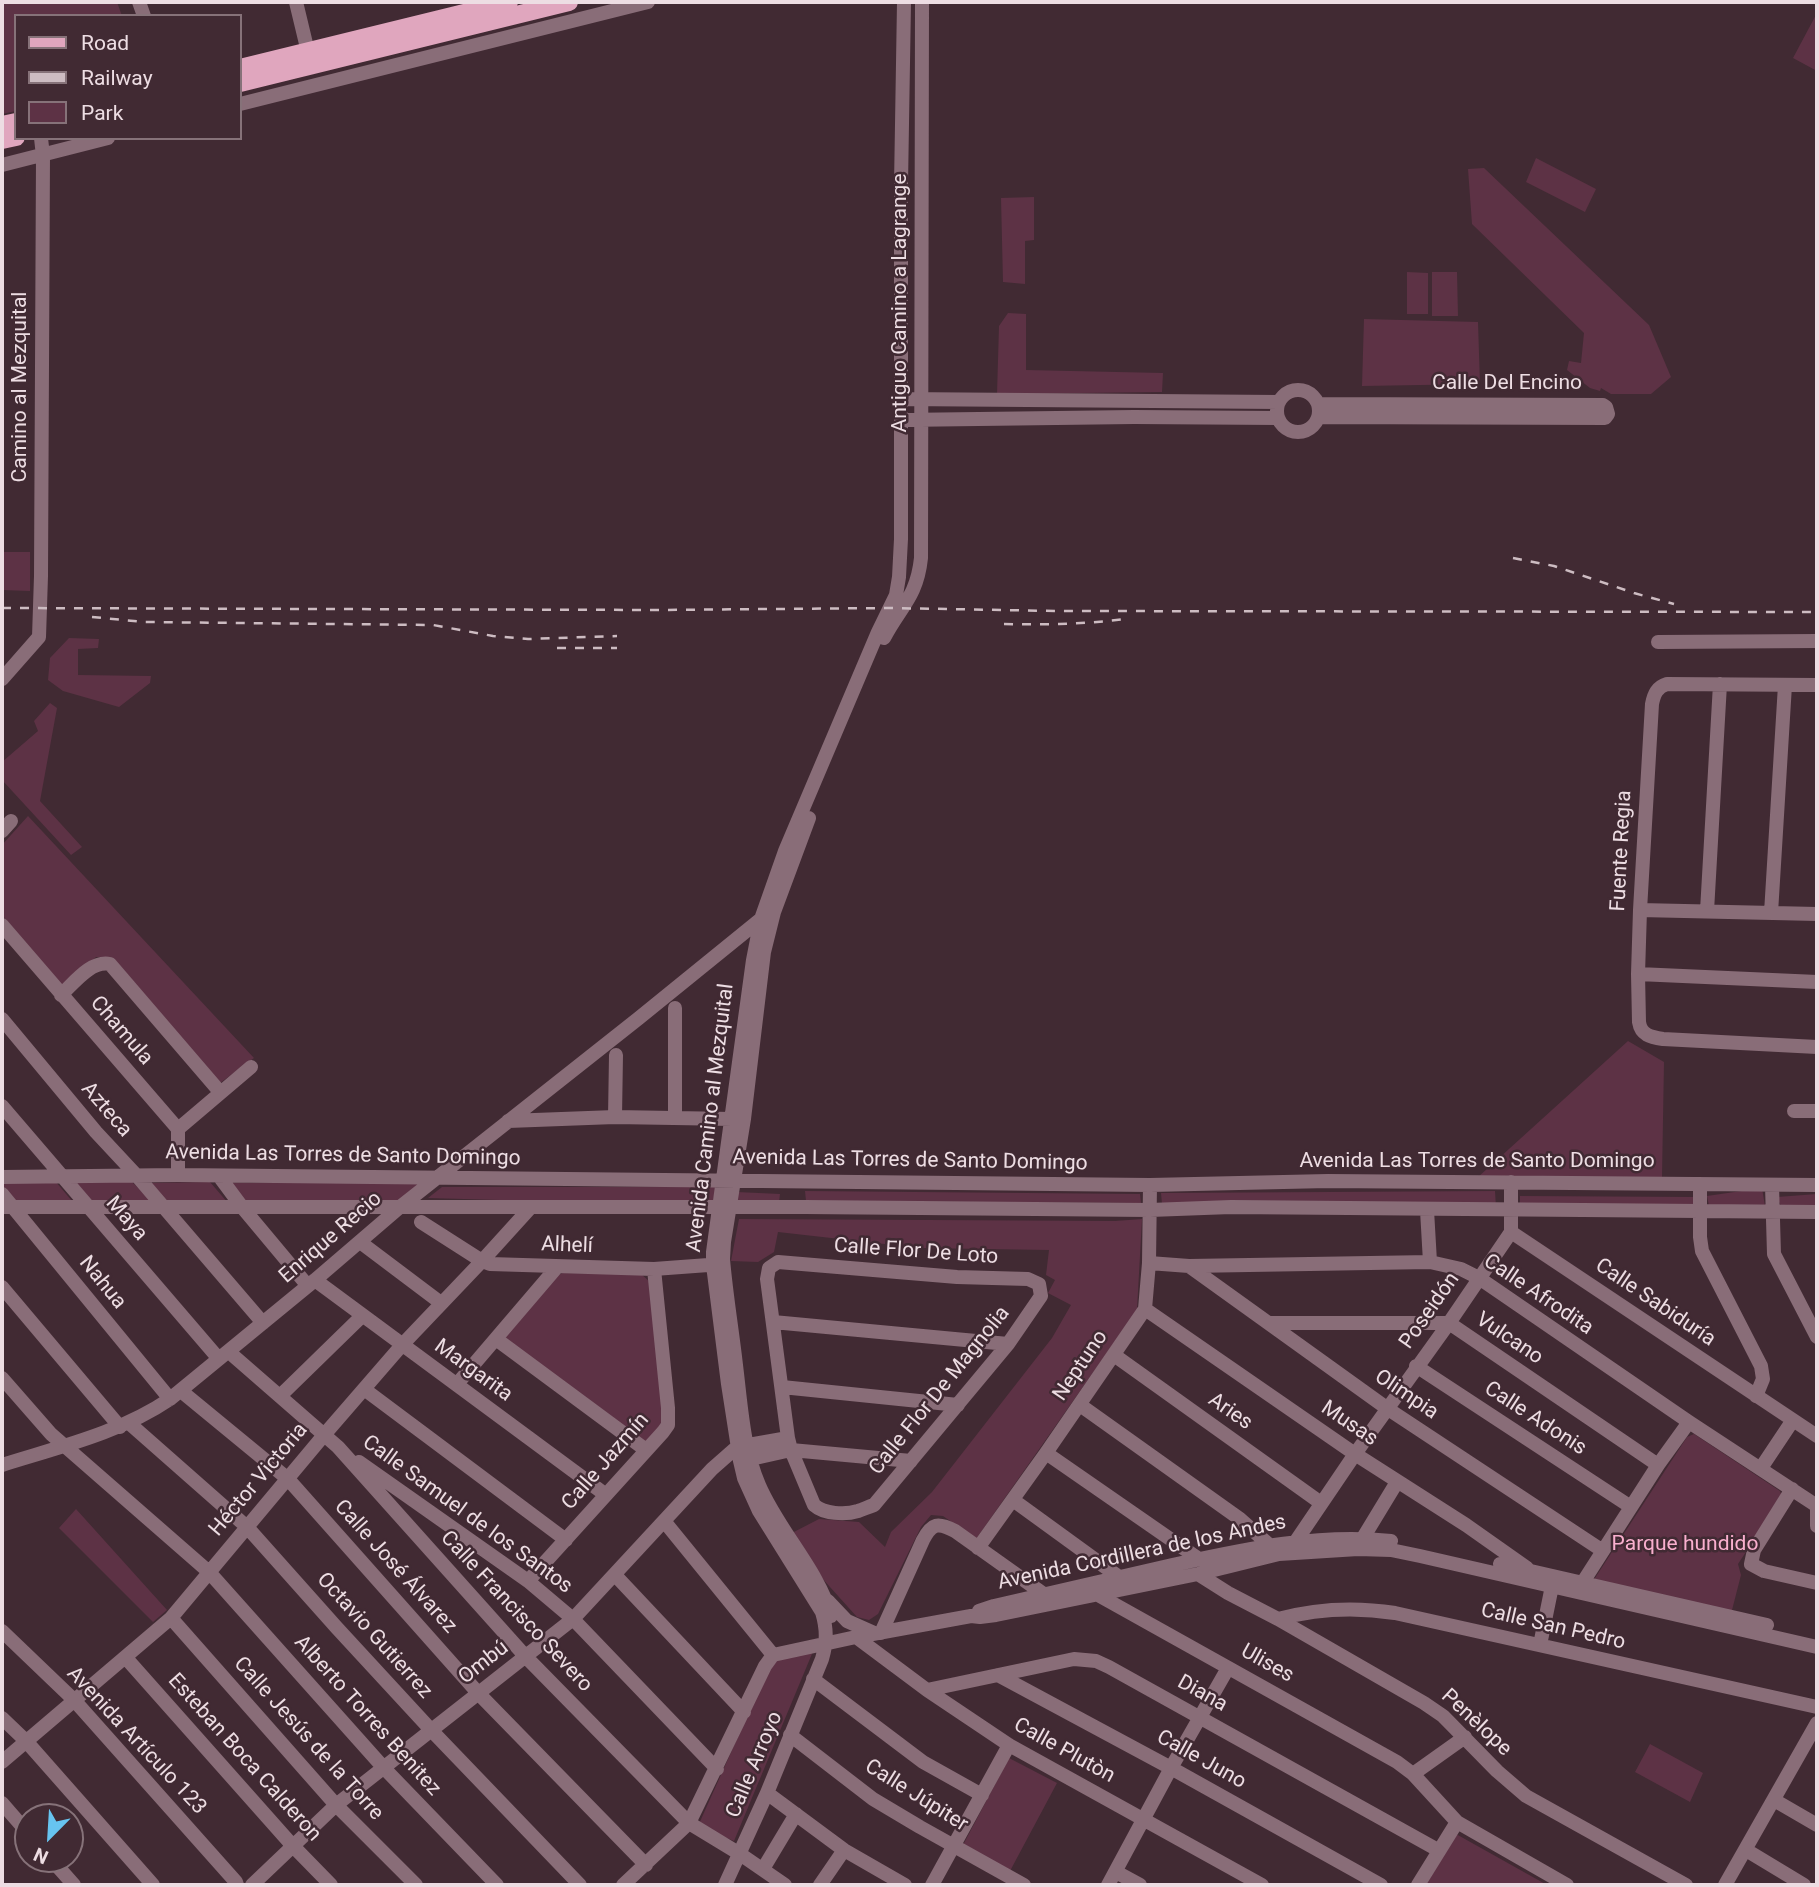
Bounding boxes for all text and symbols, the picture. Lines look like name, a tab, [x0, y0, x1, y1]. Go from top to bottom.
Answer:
legend	[14, 14, 242, 140]
text: Road	[81, 31, 129, 55]
text: Railway	[81, 66, 153, 90]
text: Park	[81, 101, 123, 125]
street label: Antiguo Camino a Lagrange	[888, 173, 914, 433]
street label: Camino al Mezquital	[8, 292, 34, 482]
street label: Calle Del Encino	[1432, 371, 1582, 397]
street label: Fuente Regia	[1606, 790, 1638, 912]
street label: Avenida Camino al Mezquital	[682, 982, 740, 1254]
street label: Chamula	[84, 991, 158, 1071]
street label: Azteca	[75, 1077, 137, 1143]
street label: Avenida Las Torres de Santo Domingo	[165, 1140, 521, 1172]
street label: Avenida Las Torres de Santo Domingo	[732, 1145, 1088, 1177]
street label: Avenida Las Torres de Santo Domingo	[1299, 1149, 1655, 1175]
street label: Enrique Recio	[275, 1187, 387, 1289]
street label: Maya	[100, 1192, 152, 1246]
street label: Alhelí	[541, 1233, 593, 1259]
street label: Calle Flor De Loto	[833, 1234, 999, 1270]
street label: Calle Afrodita	[1478, 1249, 1598, 1341]
street label: Nahua	[73, 1251, 131, 1315]
street label: Calle Sabiduría	[1590, 1254, 1720, 1352]
street label: Poseidón	[1395, 1268, 1465, 1354]
street label: Calle Flor De Magnolia	[864, 1302, 1016, 1480]
street label: Vulcano	[1471, 1307, 1547, 1371]
street label: Neptuno	[1048, 1326, 1114, 1406]
street label: Margarita	[429, 1334, 517, 1408]
street label: Olimpia	[1369, 1365, 1443, 1425]
street label: Calle Adonis	[1479, 1377, 1591, 1461]
street label: Aries	[1203, 1388, 1257, 1436]
street label: Musas	[1316, 1396, 1382, 1452]
street label: Calle Jazmín	[557, 1408, 655, 1516]
street label: Héctor Victoria	[204, 1418, 314, 1542]
street label: Calle Samuel de los Santos	[357, 1430, 577, 1600]
street label: Calle José Álvarez	[328, 1495, 462, 1639]
street label: Avenida Cordillera de los Andes	[996, 1510, 1288, 1596]
street label: Calle Francisco Severo	[435, 1526, 597, 1698]
park label: Parque hundido	[1612, 1532, 1758, 1558]
street label: Octavio Gutierrez	[311, 1568, 437, 1704]
street label: Calle San Pedro	[1478, 1598, 1628, 1656]
street label: Alberto Torres Benitez	[288, 1631, 446, 1801]
street label: Ombú	[454, 1636, 514, 1690]
street label: Ulises	[1236, 1639, 1298, 1689]
street label: Calle Jesús de la Torre	[228, 1652, 388, 1826]
street label: Avenida Artículo 123	[61, 1662, 211, 1820]
street label: Esteban Boca Calderon	[162, 1669, 326, 1847]
street label: Diana	[1173, 1670, 1231, 1718]
street label: Penèlope	[1436, 1684, 1516, 1762]
street label: Calle Arroyo	[721, 1708, 789, 1822]
street label: Calle Plutòn	[1009, 1713, 1119, 1789]
street label: Calle Juno	[1152, 1725, 1250, 1795]
street label: Calle Júpiter	[860, 1754, 972, 1838]
north arrow	[14, 1803, 84, 1873]
text: N	[30, 1843, 52, 1869]

